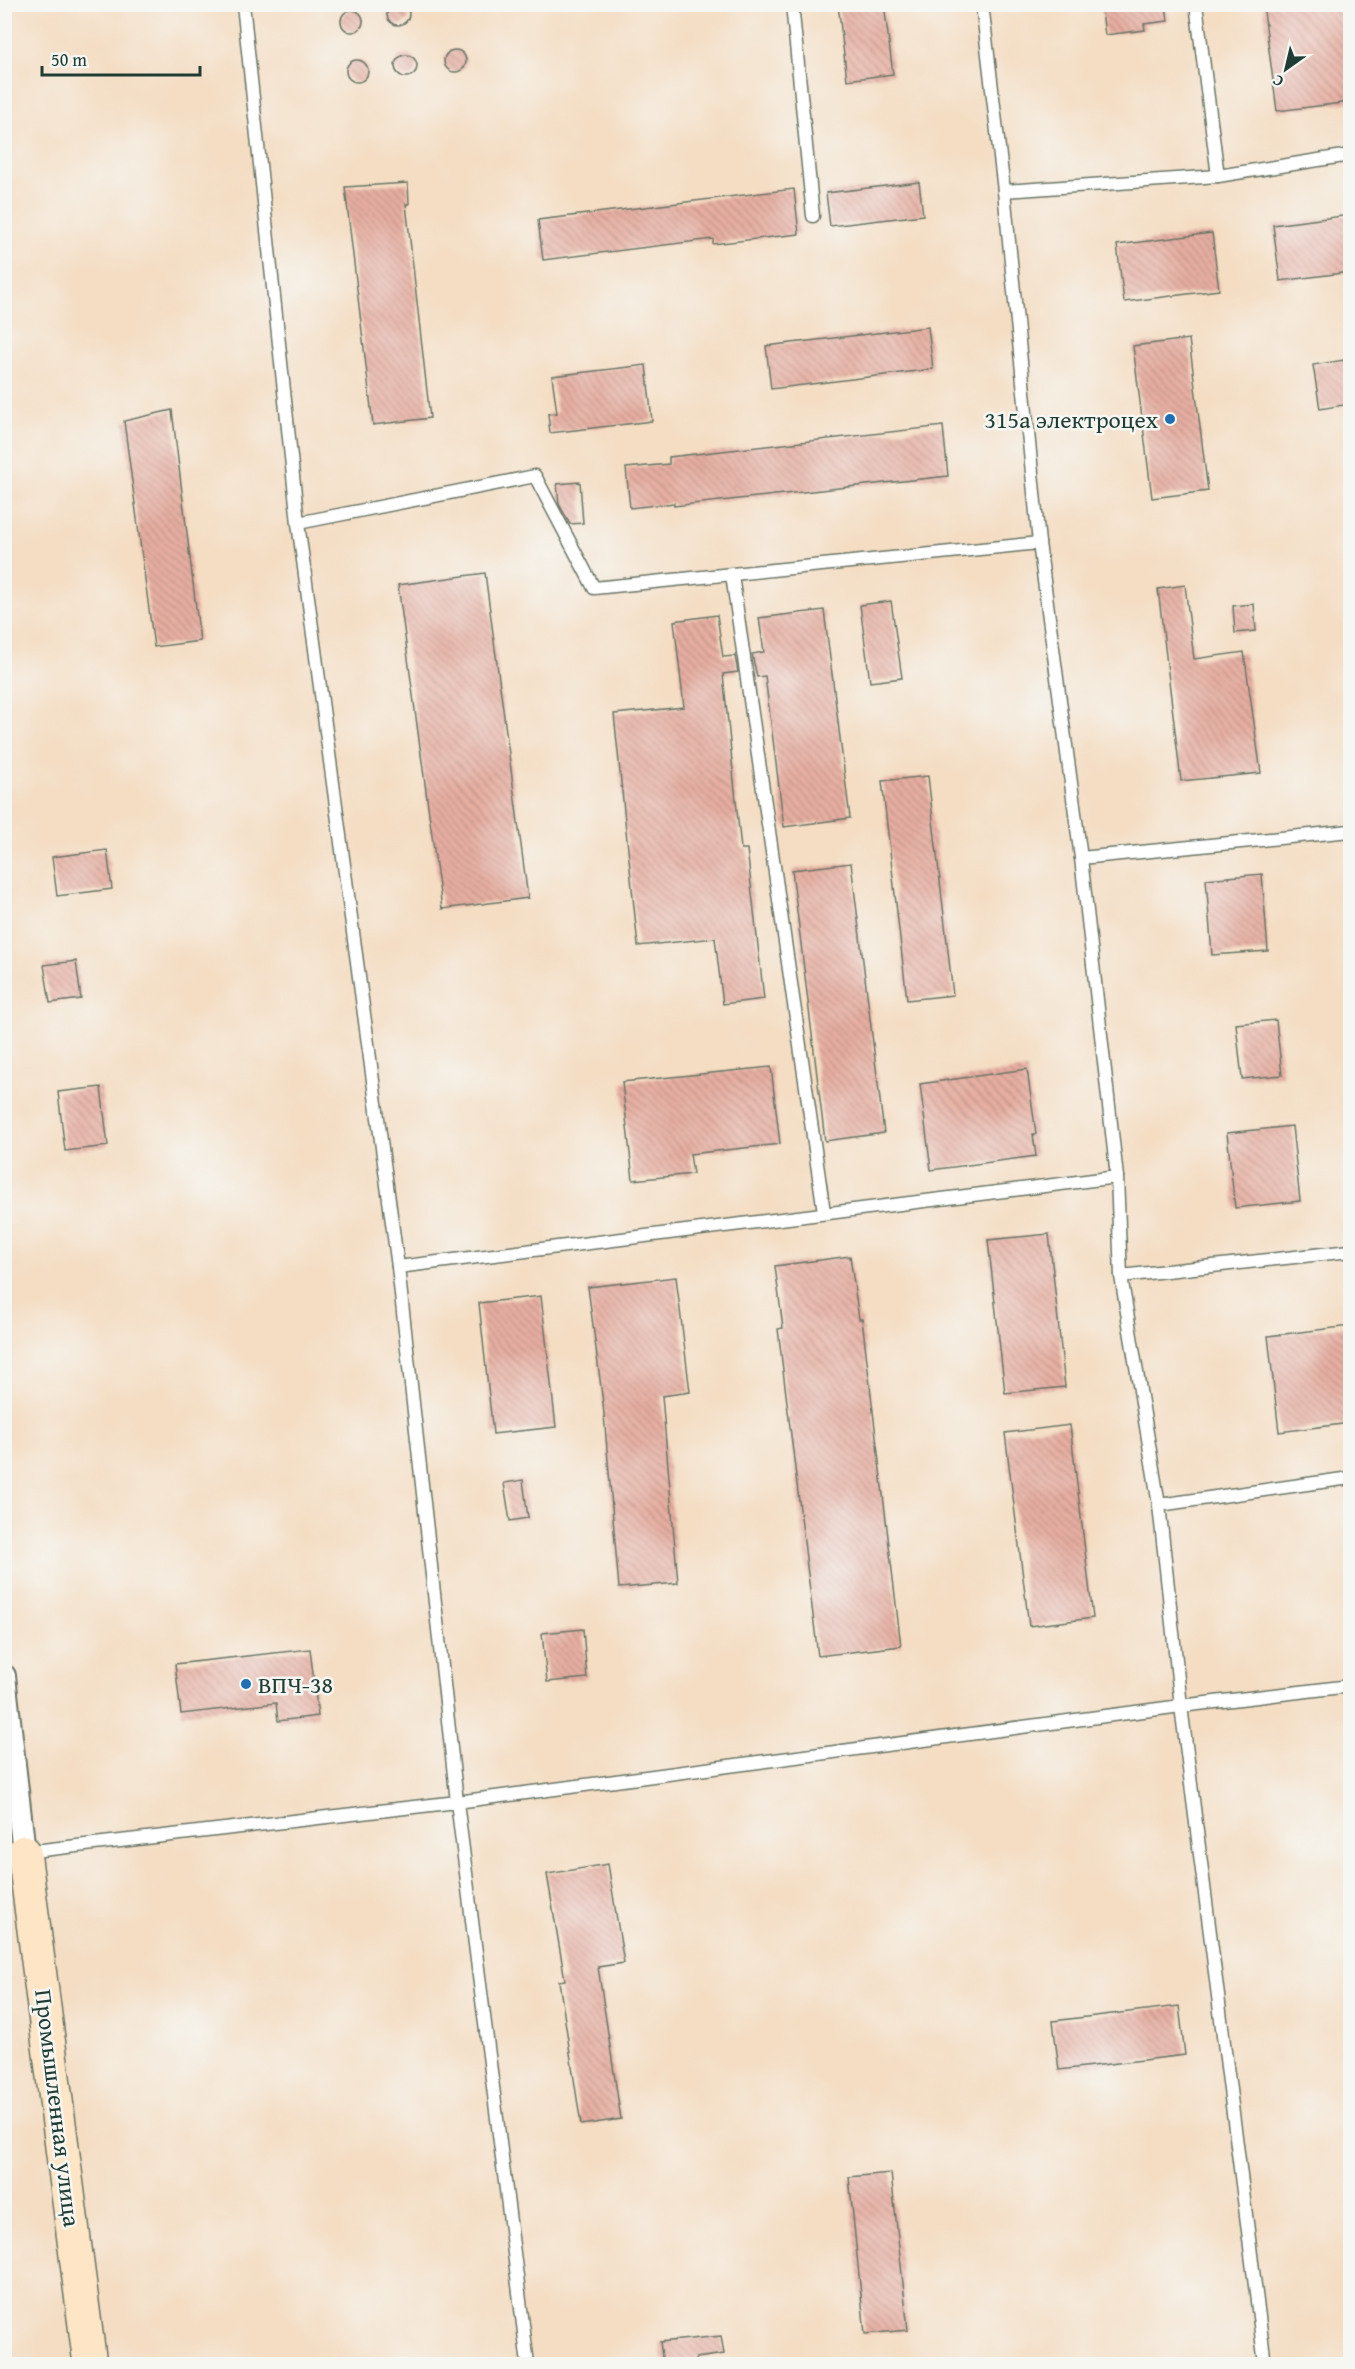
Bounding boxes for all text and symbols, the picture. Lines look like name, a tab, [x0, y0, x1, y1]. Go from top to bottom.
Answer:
scale bar	[42, 39, 200, 77]
north arrow	[1256, 39, 1316, 99]
text: 50 m	[51, 46, 87, 73]
text: С	[1267, 69, 1288, 94]
place label: 315a электроцех	[985, 402, 1159, 437]
marker: 315a электроцех	[1163, 412, 1177, 426]
place label: ВПЧ-38	[258, 1667, 333, 1702]
marker: ВПЧ-38	[239, 1677, 253, 1691]
street label: Промышленная улица	[26, 1987, 90, 2229]

